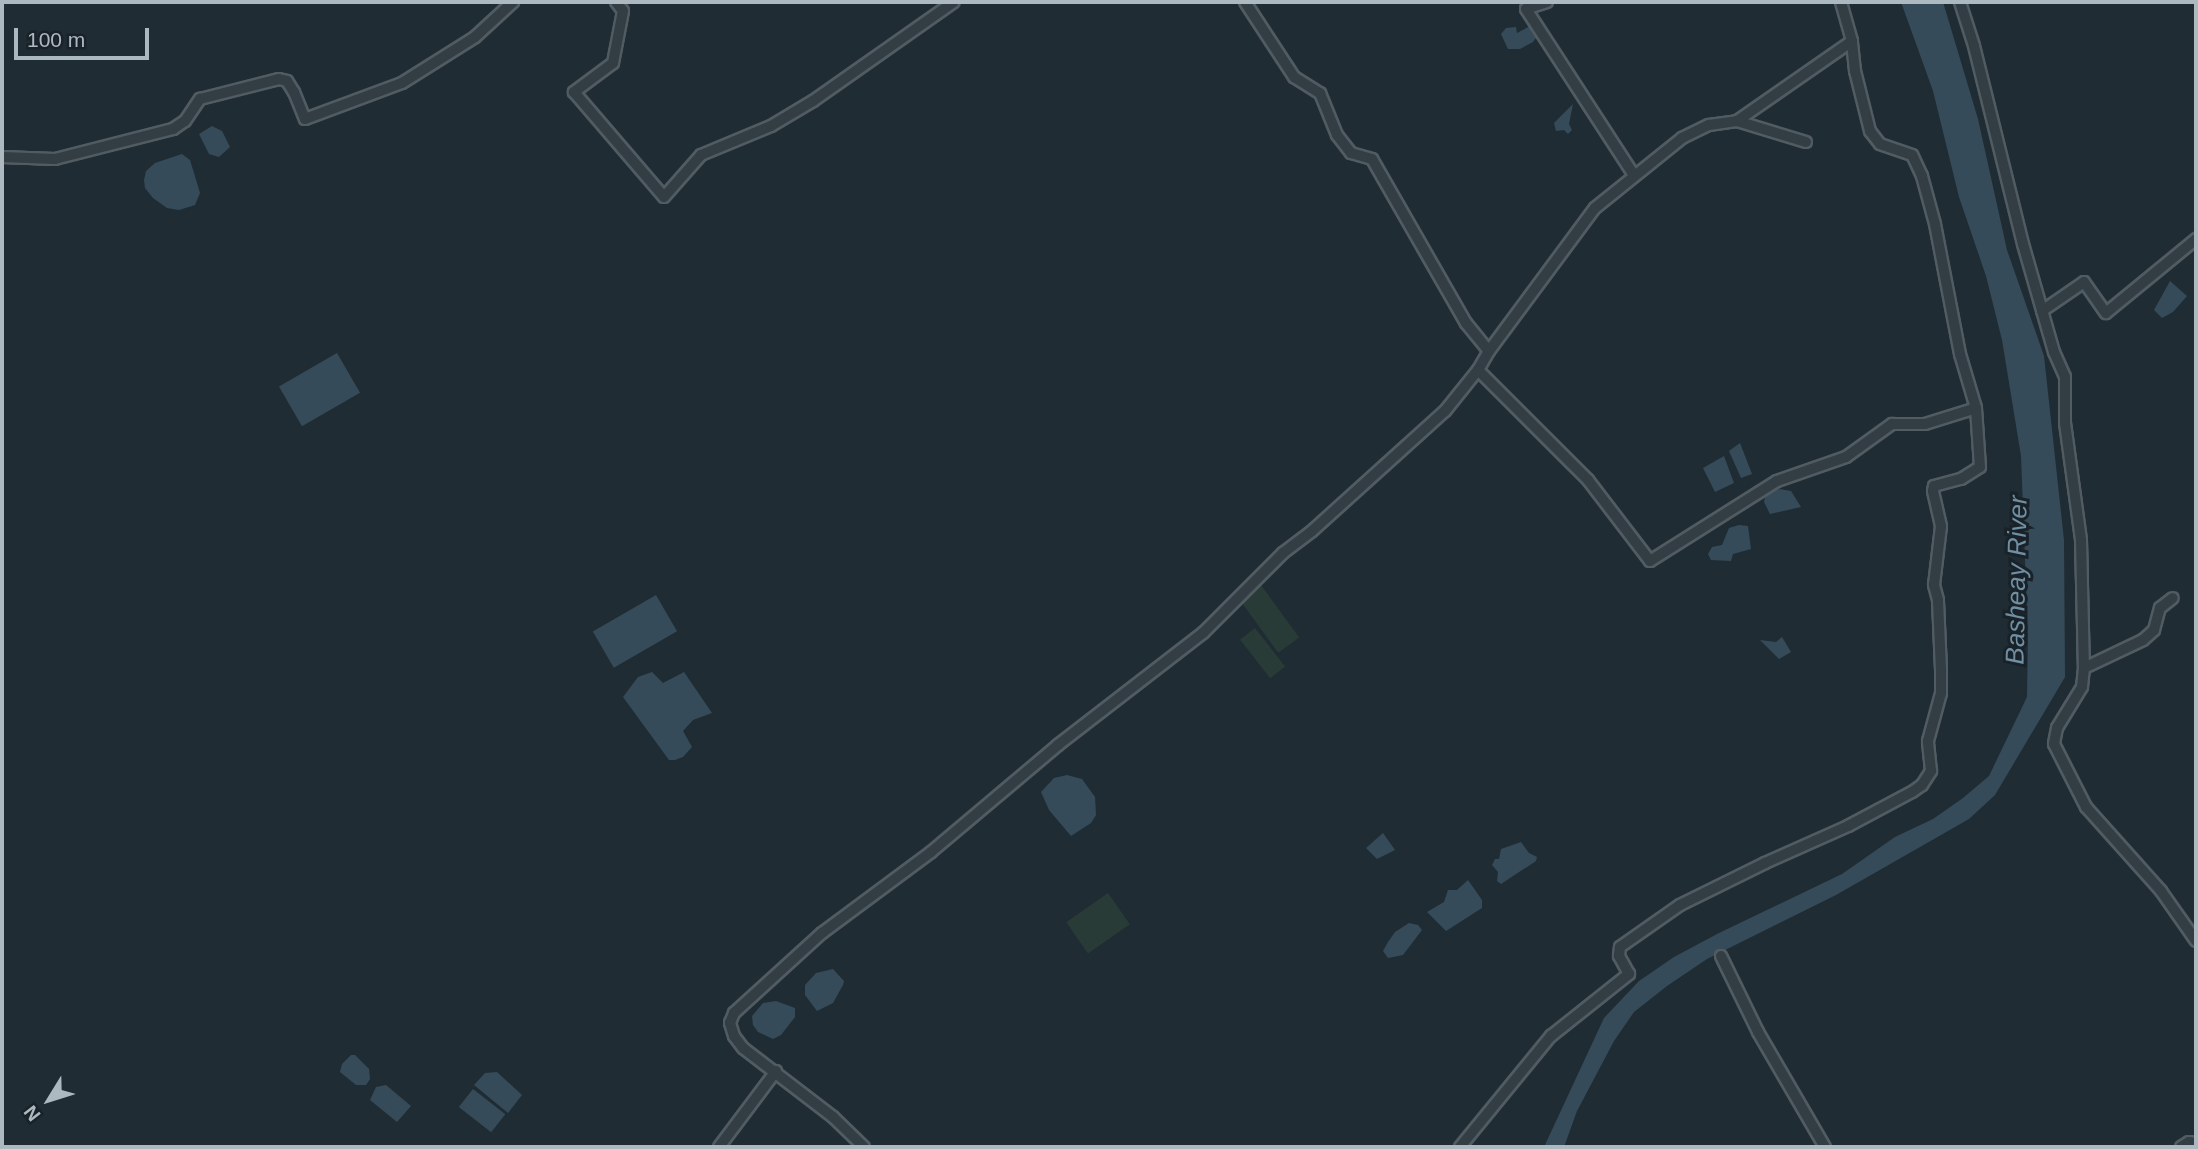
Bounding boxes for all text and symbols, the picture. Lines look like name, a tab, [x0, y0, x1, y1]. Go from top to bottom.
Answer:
scale bar	[18, 14, 152, 58]
text: 100 m	[27, 28, 85, 51]
water label: Basheay River	[2000, 495, 2034, 665]
north arrow	[14, 1065, 84, 1135]
text: N	[20, 1101, 45, 1125]

